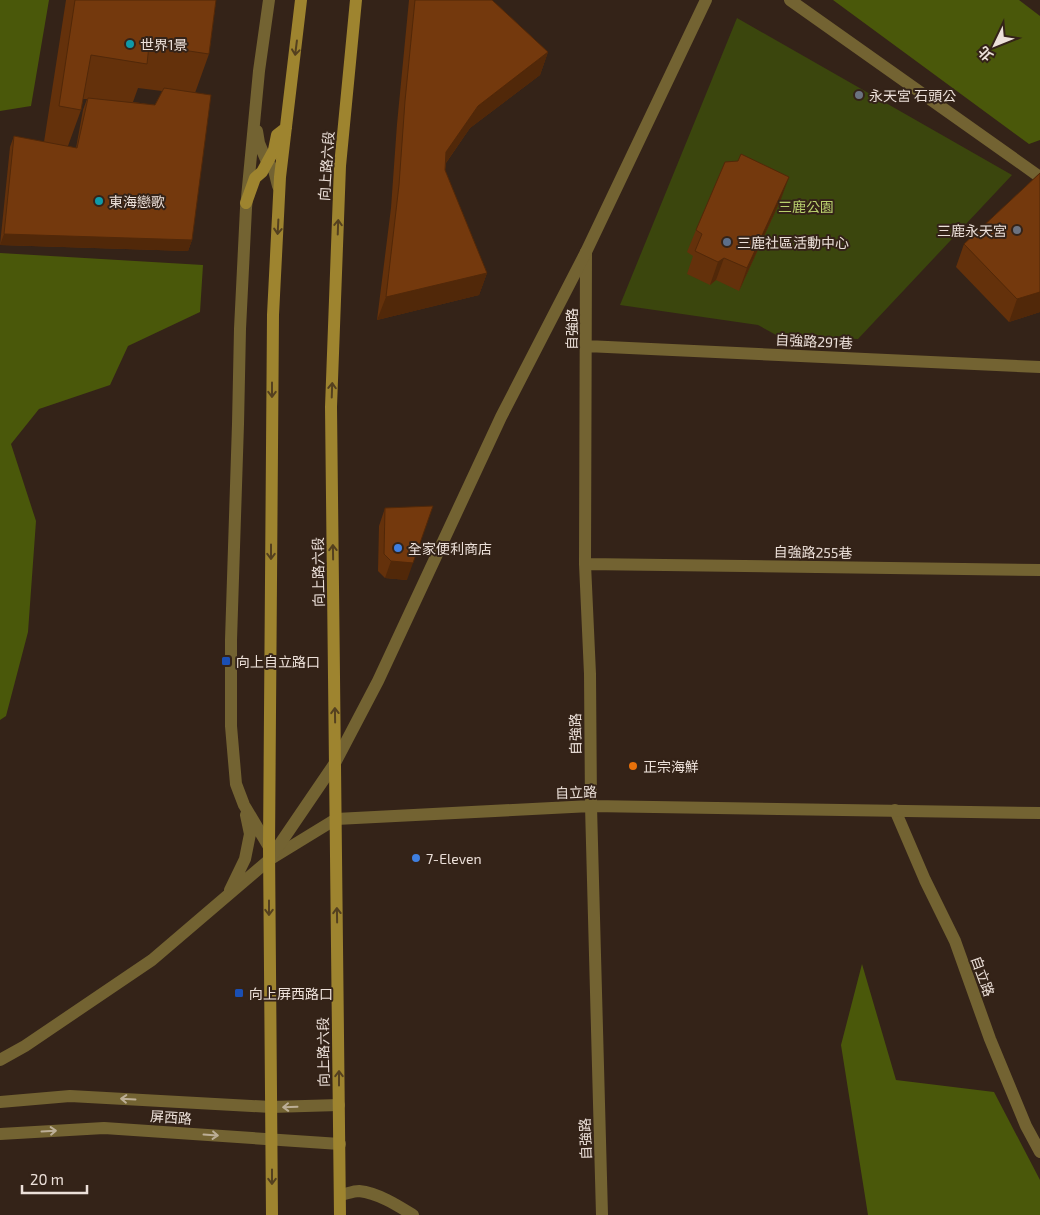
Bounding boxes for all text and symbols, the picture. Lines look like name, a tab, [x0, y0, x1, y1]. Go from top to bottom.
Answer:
north arrow	[970, 20, 1020, 70]
place label: 世界1景	[140, 36, 188, 53]
marker: 世界1景	[124, 38, 136, 50]
one-way arrow	[291, 40, 301, 56]
text: 北	[974, 43, 996, 65]
place label: 永天宮 石頭公	[869, 87, 956, 104]
marker: 永天宮 石頭公	[853, 89, 865, 101]
street label: 向上路六段	[315, 130, 337, 202]
place label: 東海戀歌	[109, 193, 165, 210]
marker: 東海戀歌	[93, 195, 105, 207]
park label: 三鹿公園	[778, 198, 834, 215]
one-way arrow	[273, 219, 282, 235]
one-way arrow	[333, 220, 342, 236]
place label: 三鹿永天宮	[937, 222, 1007, 239]
marker: 三鹿永天宮	[1011, 224, 1023, 236]
place label: 三鹿社區活動中心	[737, 234, 849, 251]
marker: 三鹿社區活動中心	[721, 236, 733, 248]
street label: 自強路	[563, 308, 580, 350]
street label: 自強路291巷	[775, 330, 853, 352]
one-way arrow	[267, 382, 277, 398]
one-way arrow	[327, 382, 337, 398]
street label: 向上路六段	[309, 537, 327, 607]
place label: 全家便利商店	[408, 540, 492, 557]
marker: 全家便利商店	[392, 542, 404, 554]
street label: 自強路255巷	[773, 543, 853, 561]
one-way arrow	[266, 544, 276, 560]
one-way arrow	[328, 544, 338, 560]
place label: 向上自立路口	[236, 653, 320, 670]
marker: 向上自立路口	[220, 655, 232, 667]
one-way arrow	[330, 707, 340, 723]
street label: 自強路	[566, 713, 584, 755]
place label: 正宗海鮮	[643, 758, 699, 775]
marker: 正宗海鮮	[627, 760, 639, 772]
street label: 自立路	[555, 783, 597, 801]
place label: 7-Eleven	[426, 850, 482, 867]
marker: 7-Eleven	[410, 852, 422, 864]
one-way arrow	[264, 900, 274, 916]
one-way arrow	[332, 907, 342, 924]
street label: 自立路	[968, 953, 998, 999]
place label: 向上屏西路口	[249, 985, 333, 1002]
marker: 向上屏西路口	[233, 987, 245, 999]
street label: 向上路六段	[314, 1017, 332, 1087]
one-way arrow	[334, 1070, 344, 1086]
one-way arrow	[120, 1094, 136, 1104]
one-way arrow	[282, 1102, 298, 1111]
street label: 屏西路	[149, 1107, 193, 1127]
street label: 自強路	[576, 1118, 594, 1160]
one-way arrow	[40, 1126, 56, 1135]
one-way arrow	[203, 1130, 219, 1139]
scale bar	[22, 1162, 88, 1194]
one-way arrow	[267, 1168, 277, 1185]
text: 20 m	[30, 1170, 64, 1188]

